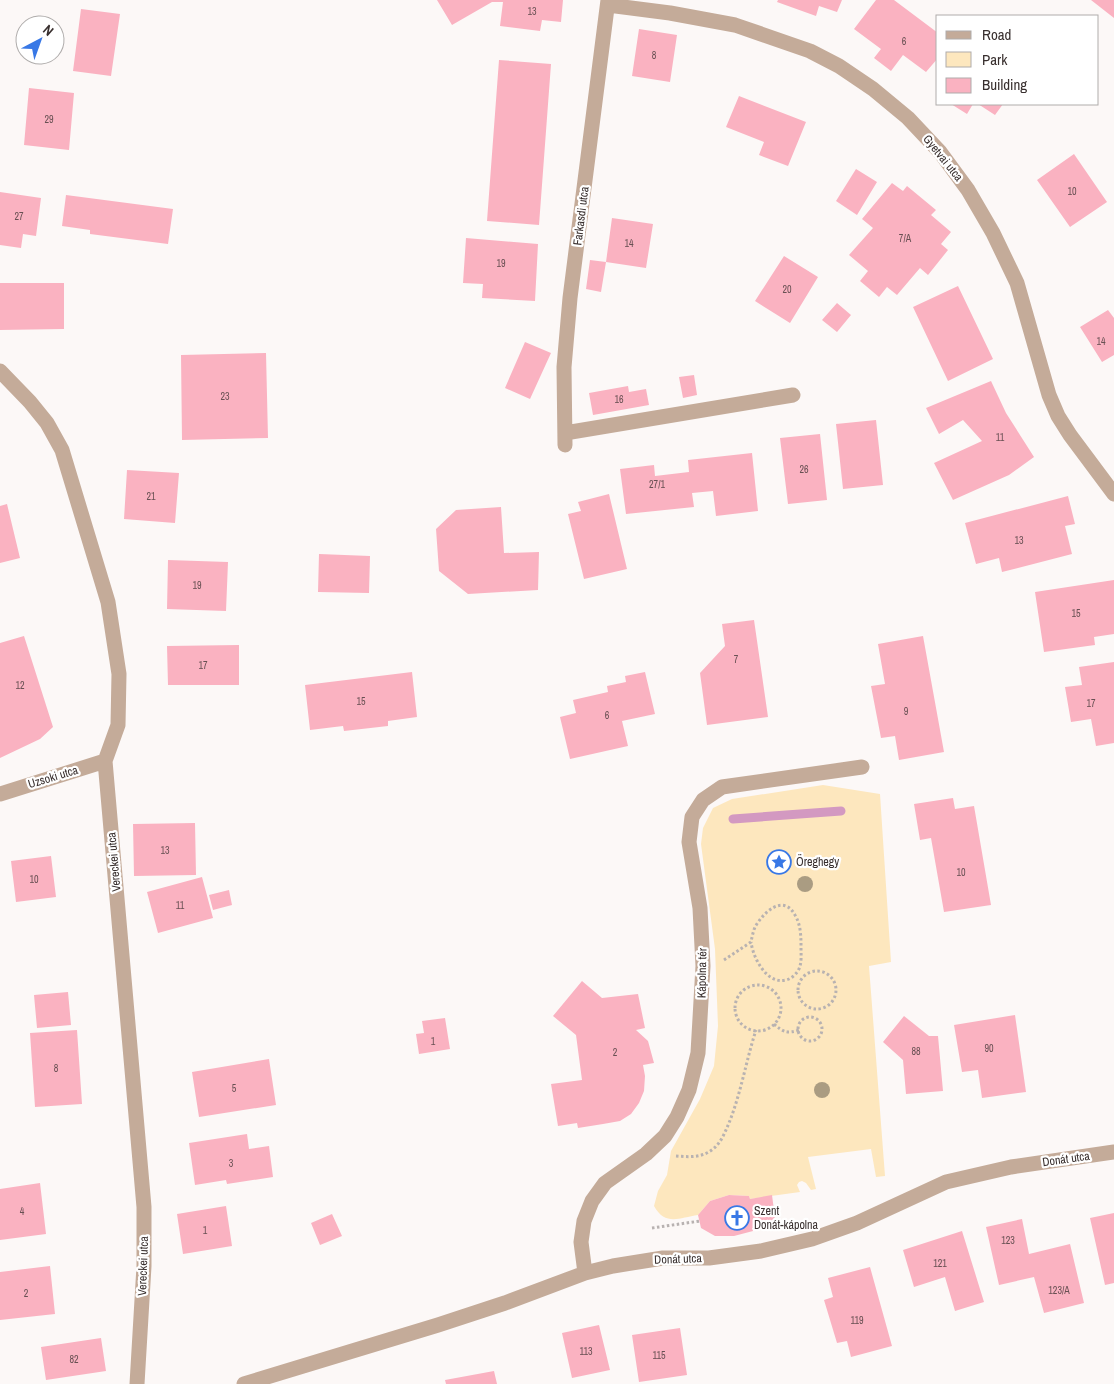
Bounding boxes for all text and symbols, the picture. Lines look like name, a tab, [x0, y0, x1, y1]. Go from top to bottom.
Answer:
house number: 13	[527, 5, 537, 18]
north arrow	[15, 15, 65, 65]
legend	[936, 15, 1099, 105]
text: N	[39, 21, 58, 40]
text: Road	[982, 24, 1011, 45]
house number: 6	[902, 35, 907, 48]
house number: 8	[652, 49, 657, 62]
text: Park	[982, 49, 1008, 70]
text: Building	[982, 74, 1027, 95]
house number: 29	[44, 113, 54, 126]
street label: Gyetvai utca	[919, 131, 967, 185]
street label: Farkasdi utca	[569, 185, 593, 246]
house number: 10	[1067, 185, 1077, 198]
house number: 27	[14, 210, 24, 223]
house number: 7/A	[899, 232, 912, 245]
house number: 14	[624, 237, 634, 250]
house number: 19	[496, 257, 506, 270]
house number: 20	[782, 283, 792, 296]
house number: 14	[1096, 335, 1106, 348]
house number: 23	[220, 390, 230, 403]
house number: 16	[614, 393, 624, 406]
house number: 11	[996, 431, 1005, 444]
house number: 26	[799, 463, 809, 476]
house number: 27/1	[649, 478, 665, 491]
house number: 21	[146, 490, 156, 503]
house number: 13	[1014, 534, 1024, 547]
house number: 19	[192, 579, 202, 592]
house number: 15	[1071, 607, 1081, 620]
house number: 7	[734, 653, 739, 666]
house number: 17	[198, 659, 208, 672]
house number: 12	[15, 679, 25, 692]
house number: 15	[356, 695, 366, 708]
house number: 17	[1086, 697, 1096, 710]
house number: 9	[904, 705, 909, 718]
house number: 6	[605, 709, 610, 722]
street label: Uzsoki utca	[26, 762, 80, 792]
street label: Vereckei utca	[103, 831, 125, 892]
house number: 13	[160, 844, 170, 857]
place icon: Öreghegy	[766, 849, 792, 875]
place label: Öreghegy	[796, 853, 839, 870]
house number: 10	[956, 866, 966, 879]
house number: 10	[29, 873, 39, 886]
house number: 11	[176, 899, 185, 912]
street label: Kápolna tér	[694, 947, 710, 998]
house number: 1	[431, 1035, 436, 1048]
house number: 90	[984, 1042, 994, 1055]
house number: 88	[911, 1045, 921, 1058]
house number: 2	[613, 1046, 618, 1059]
house number: 8	[54, 1062, 59, 1075]
house number: 5	[232, 1082, 237, 1095]
street label: Donát utca	[1041, 1148, 1091, 1170]
house number: 3	[229, 1157, 234, 1170]
place label: Szent Donát-kápolna	[754, 1203, 819, 1233]
house number: 4	[20, 1205, 25, 1218]
church icon: Szent Donát-kápolna	[724, 1205, 750, 1231]
house number: 1	[203, 1224, 208, 1237]
house number: 123	[1001, 1234, 1015, 1247]
street label: Vereckei utca	[134, 1235, 152, 1296]
street label: Donát utca	[654, 1250, 703, 1268]
house number: 121	[933, 1257, 947, 1270]
house number: 123/A	[1048, 1284, 1070, 1297]
house number: 2	[24, 1287, 29, 1300]
house number: 119	[850, 1314, 864, 1327]
house number: 113	[579, 1345, 593, 1358]
house number: 115	[652, 1349, 666, 1362]
house number: 82	[69, 1353, 79, 1366]

